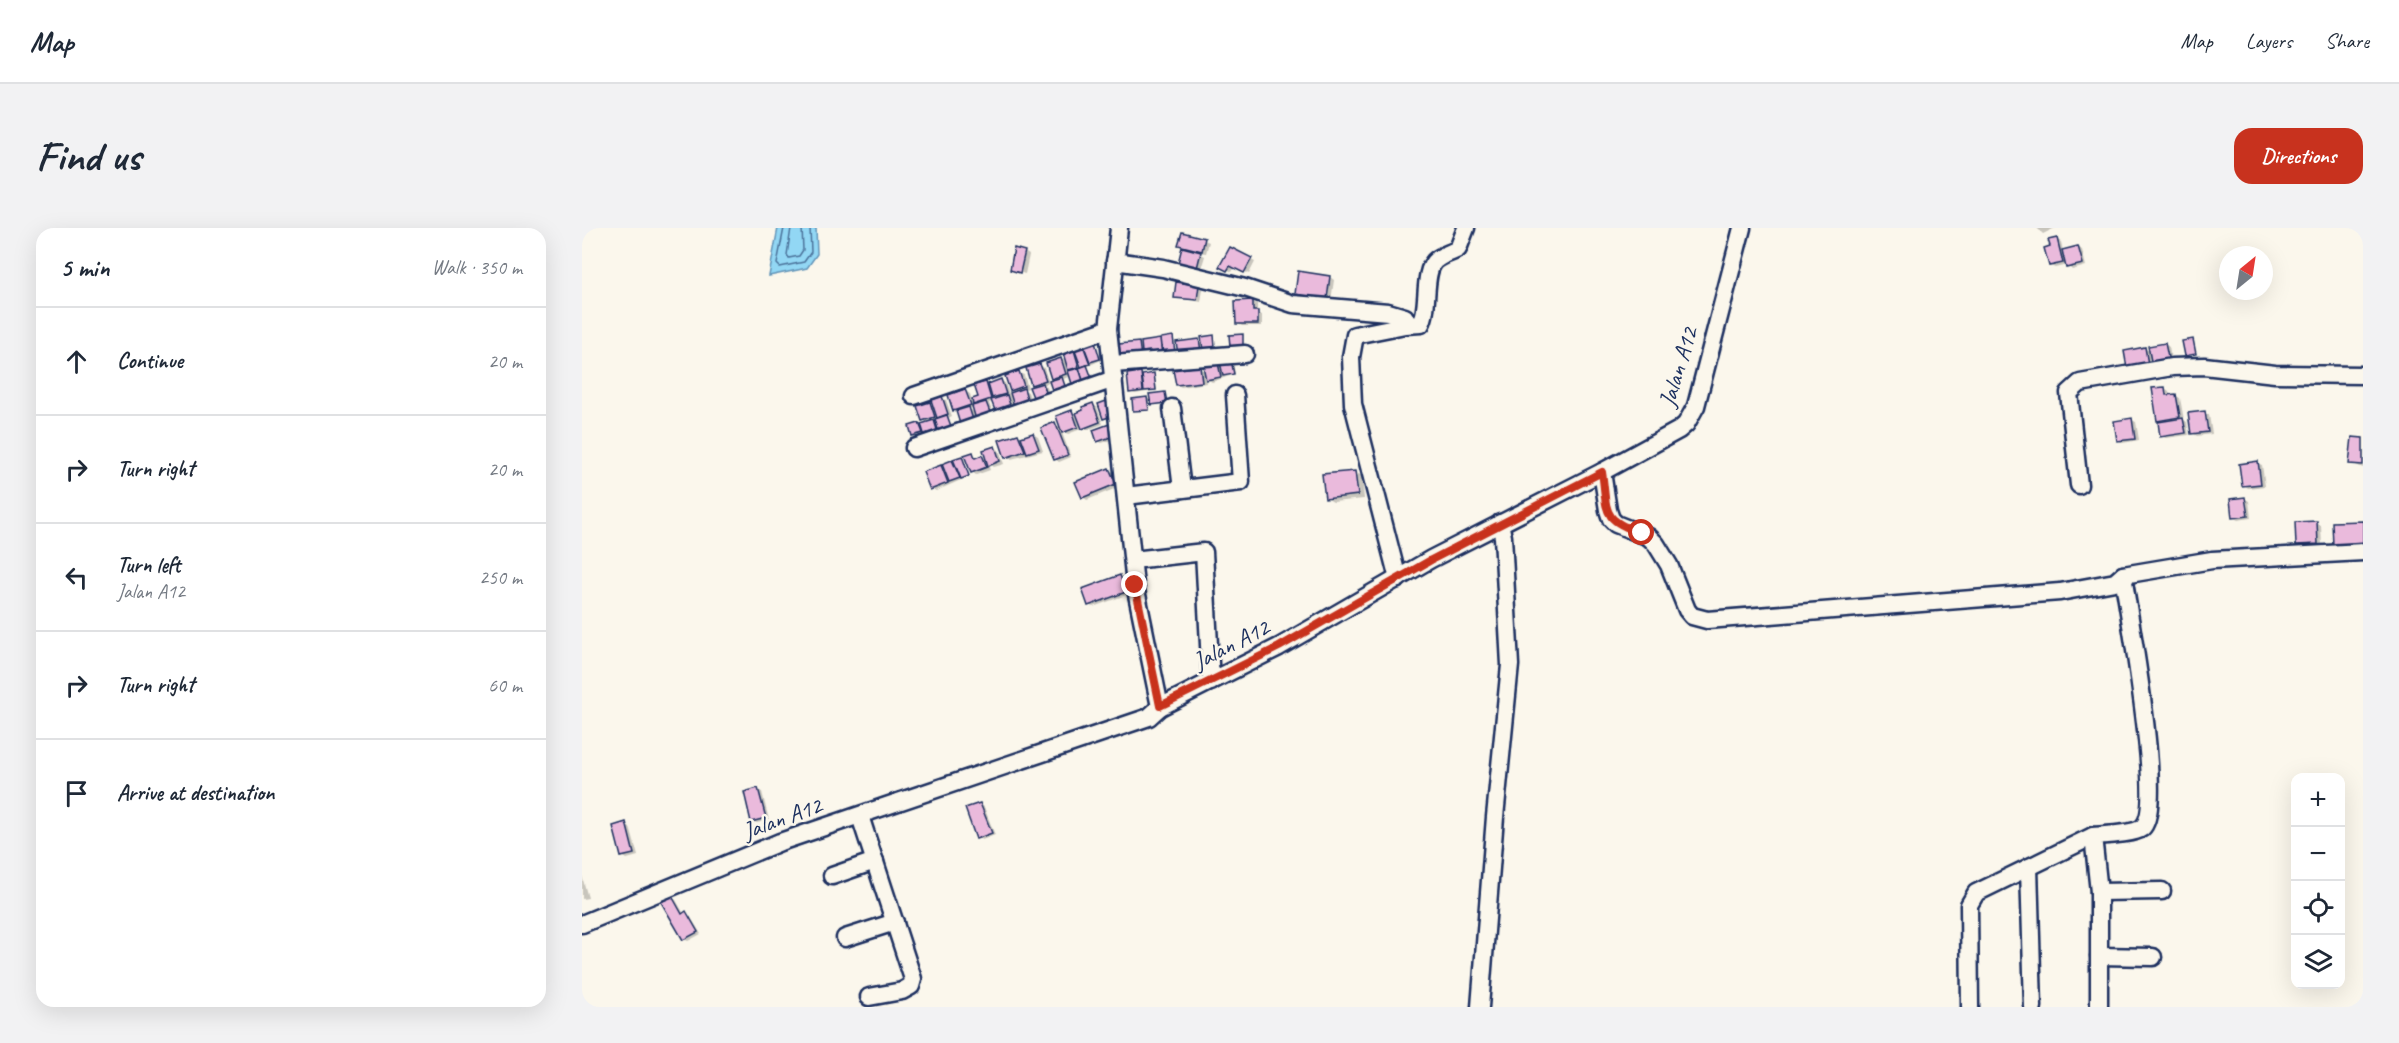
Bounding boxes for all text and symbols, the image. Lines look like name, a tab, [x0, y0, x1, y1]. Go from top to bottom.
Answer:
text: Map	[30, 24, 73, 59]
text: Map	[2180, 28, 2213, 54]
text: Layers	[2246, 28, 2292, 54]
text: Share	[2325, 28, 2369, 54]
button: Directions	[2234, 128, 2363, 184]
text: Find us	[36, 130, 141, 183]
north arrow	[2219, 246, 2273, 300]
text: 5 min	[60, 251, 109, 284]
text: Walk · 350 m	[432, 255, 522, 280]
street label: Jalan A12	[1651, 322, 1705, 411]
icon: ahead	[60, 345, 93, 378]
text: Continue	[117, 347, 183, 375]
text: 20 m	[488, 349, 522, 374]
icon: right	[60, 453, 93, 486]
text: Turn right	[117, 455, 194, 483]
text: 20 m	[488, 457, 522, 482]
route start	[1628, 519, 1654, 545]
text: Turn left	[117, 551, 181, 579]
icon: left	[60, 561, 93, 594]
text: 250 m	[479, 565, 522, 590]
route end	[1121, 571, 1147, 597]
text: Jalan A12	[117, 579, 185, 604]
street label: Jalan A12	[1187, 611, 1276, 676]
icon: right	[60, 669, 93, 702]
text: Turn right	[117, 671, 194, 699]
text: 60 m	[488, 673, 522, 698]
map controls	[2291, 773, 2345, 989]
button: +	[2291, 773, 2345, 827]
icon: arrive	[60, 777, 93, 810]
text: Arrive at destination	[117, 779, 274, 807]
street label: Jalan A12	[738, 789, 828, 846]
button: −	[2291, 827, 2345, 881]
button: locate	[2291, 881, 2345, 935]
button: layers	[2291, 935, 2345, 989]

